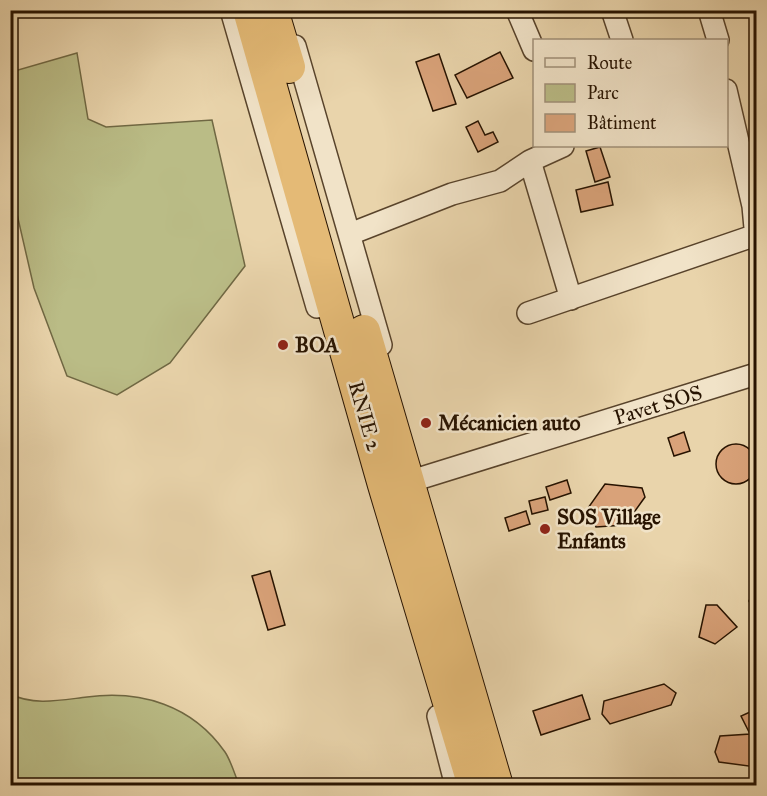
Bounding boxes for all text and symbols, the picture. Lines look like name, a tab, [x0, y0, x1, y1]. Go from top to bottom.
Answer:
legend	[533, 39, 728, 147]
text: Route	[587, 52, 632, 74]
text: Parc	[587, 82, 619, 104]
text: Bâtiment	[587, 112, 657, 134]
place label: BOA	[295, 332, 340, 358]
marker: BOA	[276, 338, 290, 352]
street label: RNIE 2	[343, 378, 388, 455]
street label: Pavet SOS	[611, 379, 705, 431]
place label: Mécanicien auto	[438, 410, 581, 436]
marker: Mécanicien auto	[419, 416, 433, 430]
place label: SOS Village Enfants	[557, 504, 661, 554]
marker: SOS Village Enfants	[538, 522, 552, 536]

